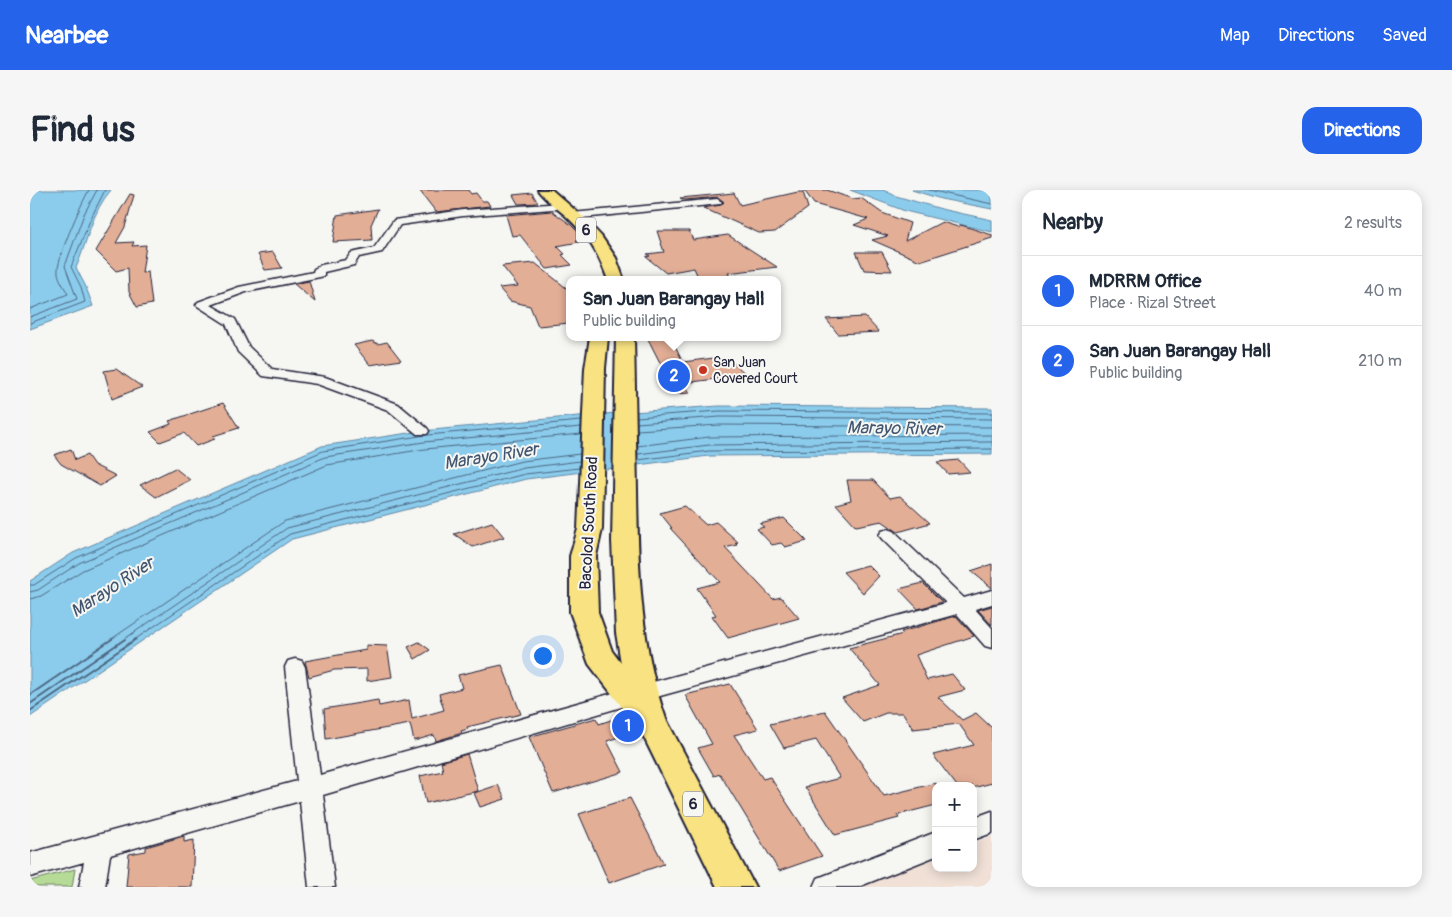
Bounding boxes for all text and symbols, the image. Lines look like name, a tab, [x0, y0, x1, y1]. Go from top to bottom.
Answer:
text: Nearbee	[25, 21, 108, 50]
text: Map	[1220, 24, 1250, 47]
text: Directions	[1278, 24, 1354, 47]
text: Saved	[1382, 24, 1427, 47]
button: Directions	[1302, 107, 1422, 154]
text: Find us	[30, 108, 135, 152]
text: Nearby	[1042, 209, 1103, 236]
text: 2 results	[1344, 213, 1402, 233]
road number: 6	[576, 218, 596, 242]
text: MDRRM Office	[1089, 269, 1201, 293]
popup	[566, 276, 781, 341]
text: 1	[1055, 281, 1061, 301]
text: 40 m	[1364, 281, 1402, 301]
text: San Juan Barangay Hall	[583, 287, 764, 311]
text: Place · Rizal Street	[1089, 293, 1216, 313]
text: Public building	[583, 311, 676, 331]
text: San Juan Barangay Hall	[1089, 339, 1271, 363]
text: 2	[1054, 351, 1062, 371]
text: 210 m	[1358, 351, 1402, 371]
place label: San Juan Covered Court	[713, 354, 798, 387]
pin: 2	[658, 357, 690, 395]
text: Public building	[1089, 363, 1182, 383]
marker: San Juan Covered Court	[697, 364, 709, 376]
water label: Marayo River	[846, 416, 944, 441]
water label: Marayo River	[442, 437, 542, 475]
street label: Bacolod South Road	[576, 456, 602, 590]
water label: Marayo River	[66, 551, 161, 623]
your location	[530, 643, 556, 669]
pin: 1	[612, 707, 644, 745]
map controls	[932, 782, 977, 872]
button: +	[932, 782, 977, 827]
road number: 6	[683, 792, 703, 816]
button: −	[932, 827, 977, 872]

